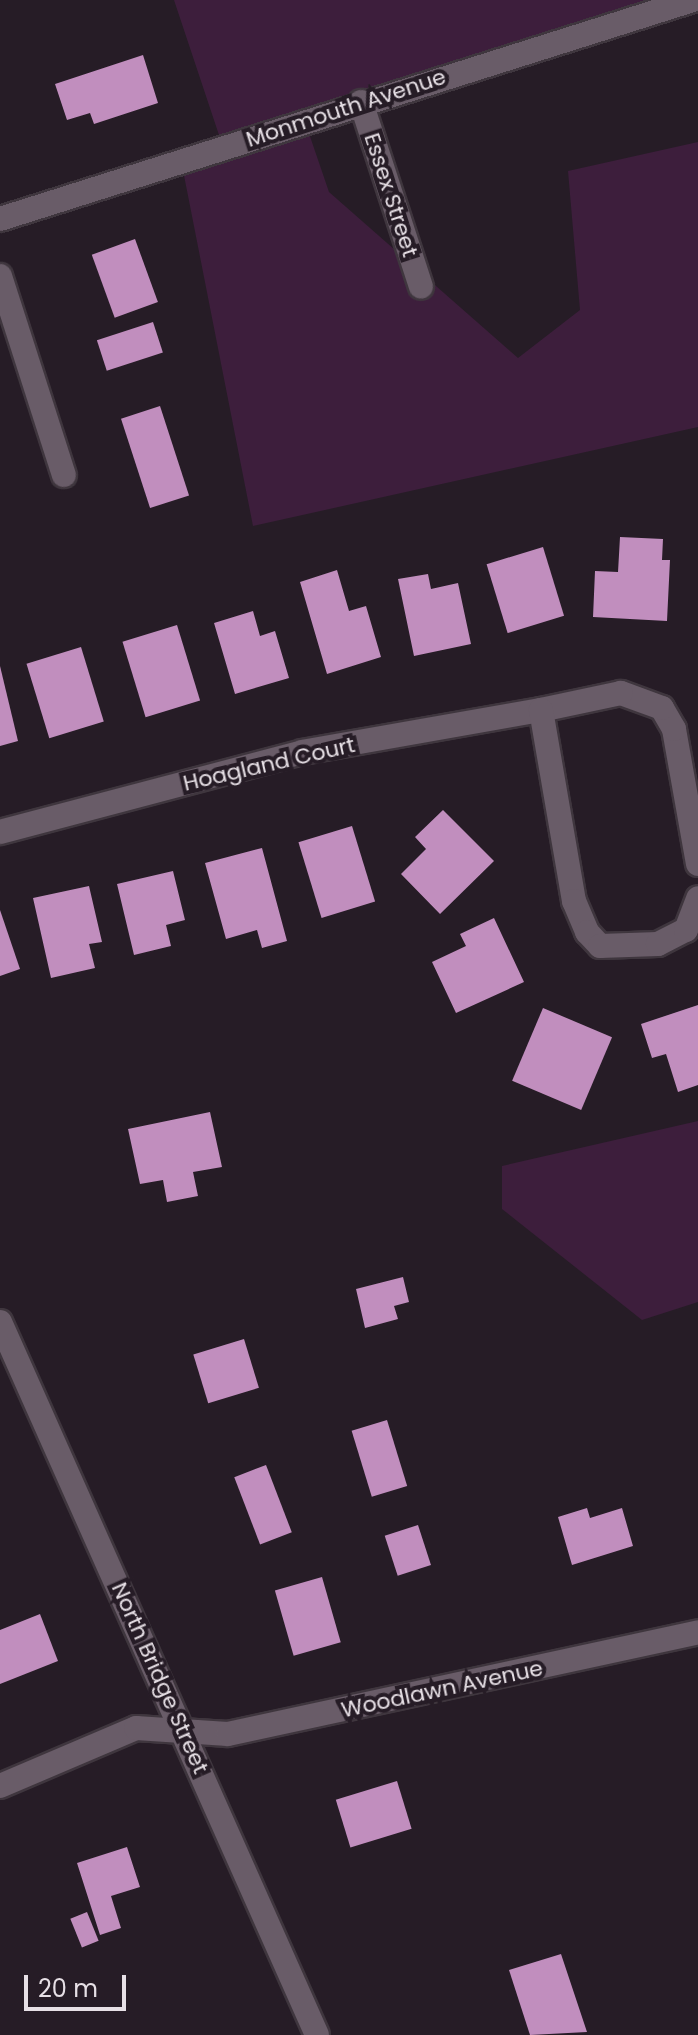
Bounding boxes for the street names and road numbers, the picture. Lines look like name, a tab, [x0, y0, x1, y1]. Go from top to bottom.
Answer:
street label: Monmouth Avenue	[243, 63, 449, 153]
street label: Essex Street	[359, 130, 423, 260]
street label: Hoagland Court	[181, 731, 357, 797]
street label: North Bridge Street	[106, 1578, 214, 1778]
street label: Woodlawn Avenue	[339, 1655, 545, 1723]

